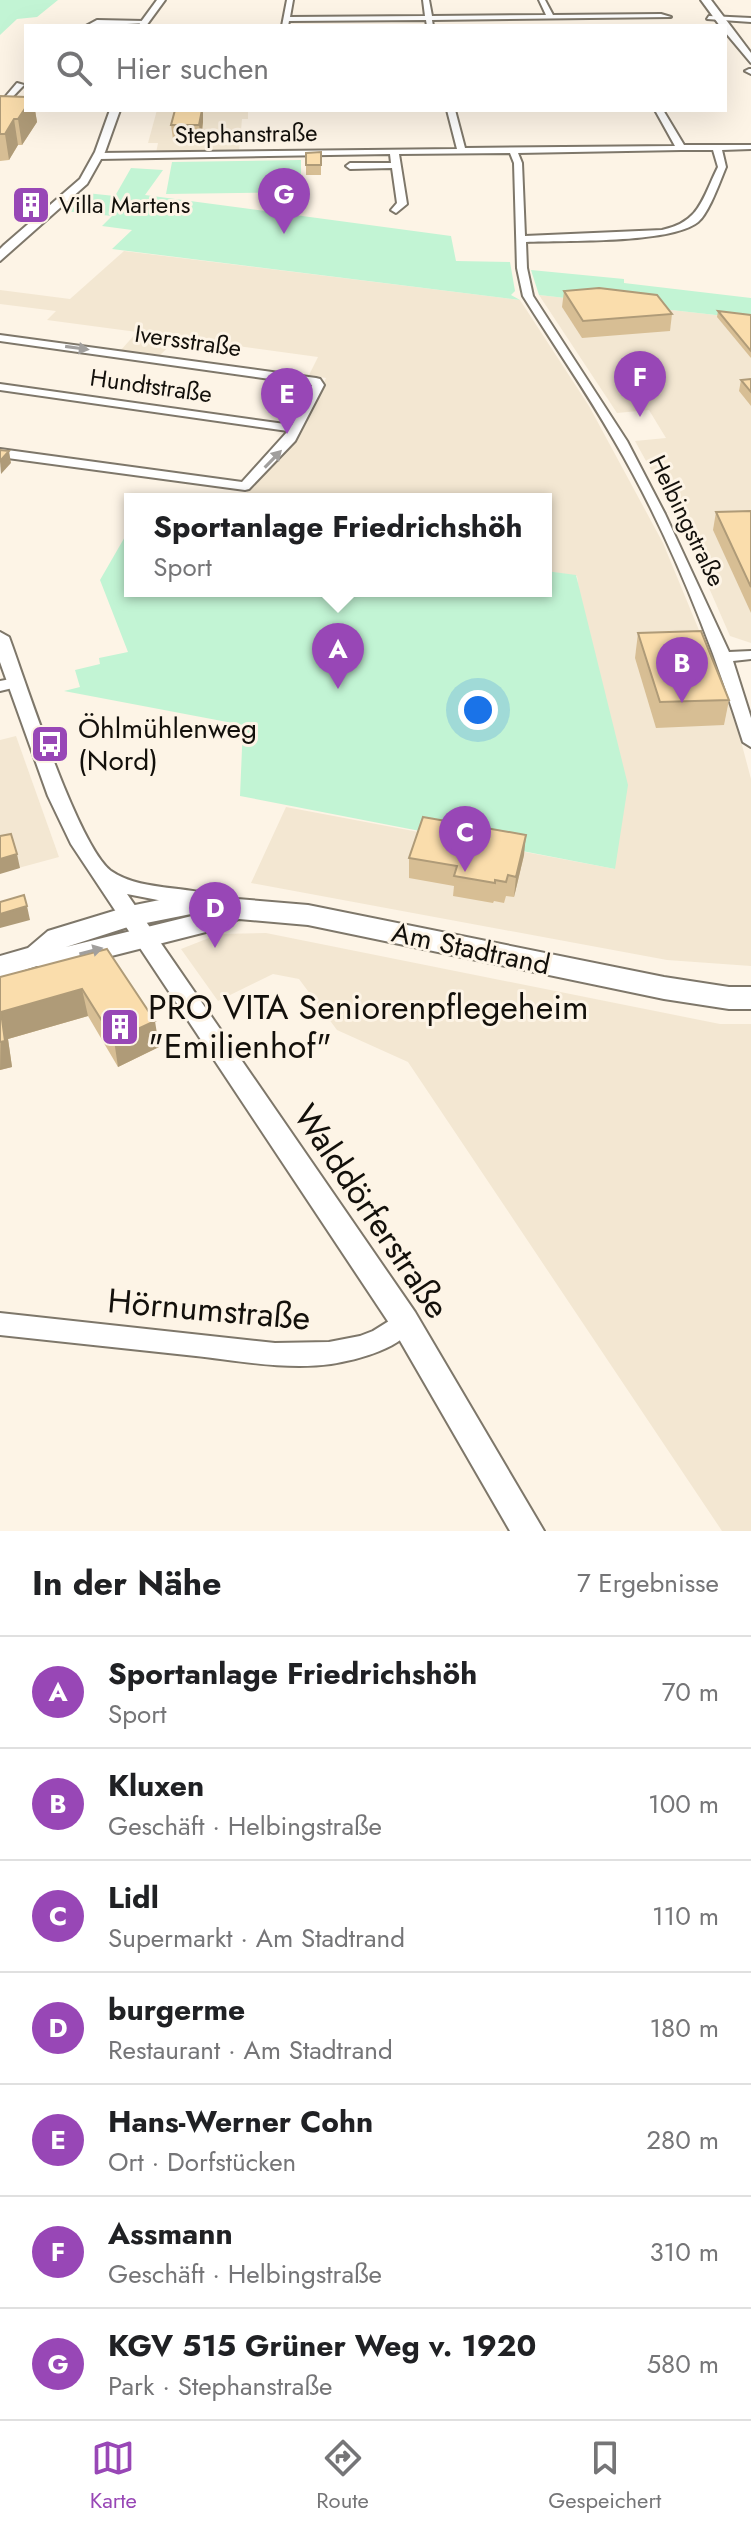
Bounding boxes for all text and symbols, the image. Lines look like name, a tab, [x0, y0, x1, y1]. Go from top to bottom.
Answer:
search box	[24, 24, 727, 112]
icon: search	[52, 46, 96, 90]
text: Hier suchen	[116, 47, 269, 90]
street label: Stephanstraße	[174, 115, 318, 152]
pin: G	[258, 168, 310, 234]
building icon: Villa Martens	[10, 184, 52, 226]
place label: Villa Martens	[59, 187, 190, 222]
street label: Iversstraße	[132, 316, 244, 365]
one-way arrow	[65, 342, 90, 355]
pin: F	[614, 351, 666, 417]
street label: Hundtstraße	[88, 360, 214, 411]
pin: E	[261, 368, 313, 434]
street label: Helbingstraße	[641, 449, 734, 592]
one-way arrow	[263, 450, 281, 469]
popup	[124, 493, 552, 597]
text: Sportanlage Friedrichshöh	[153, 505, 523, 548]
text: Sport	[153, 548, 212, 586]
pin: A	[312, 623, 364, 689]
pin: B	[656, 637, 708, 703]
your location	[458, 690, 498, 730]
place label: Öhlmühlenweg (Nord)	[78, 708, 257, 781]
bus stop icon: Öhlmühlenweg (Nord)	[29, 723, 71, 765]
pin: C	[439, 806, 491, 872]
pin: D	[189, 882, 241, 948]
street label: Am Stadtrand	[388, 912, 554, 985]
one-way arrow	[80, 944, 104, 957]
place label: PRO VITA Seniorenpflegeheim "Emilienhof"	[148, 983, 589, 1071]
building icon: PRO VITA Seniorenpflegeheim "Emilienhof"	[99, 1006, 141, 1048]
street label: Walddörferstraße	[282, 1094, 461, 1328]
street label: Hörnumstraße	[106, 1276, 312, 1343]
text: In der Nähe	[32, 1559, 222, 1608]
text: 7 Ergebnisse	[577, 1564, 719, 1602]
text: Sportanlage Friedrichshöh	[108, 1652, 477, 1695]
text: A	[48, 1673, 68, 1711]
text: 70 m	[662, 1673, 719, 1711]
text: Sport	[108, 1695, 166, 1733]
text: Kluxen	[108, 1764, 204, 1807]
text: B	[49, 1785, 67, 1823]
text: 100 m	[648, 1785, 719, 1823]
text: Geschäft · Helbingstraße	[108, 1807, 382, 1845]
text: Lidl	[108, 1876, 159, 1919]
text: C	[49, 1897, 67, 1935]
text: 110 m	[652, 1897, 719, 1935]
text: Supermarkt · Am Stadtrand	[108, 1919, 405, 1957]
text: burgerme	[108, 1988, 245, 2031]
text: D	[48, 2009, 68, 2047]
text: 180 m	[649, 2009, 719, 2047]
text: Restaurant · Am Stadtrand	[108, 2031, 393, 2069]
text: Hans-Werner Cohn	[108, 2100, 373, 2143]
text: E	[50, 2121, 66, 2159]
text: 280 m	[646, 2121, 719, 2159]
text: Ort · Dorfstücken	[108, 2143, 296, 2181]
text: Assmann	[108, 2212, 233, 2255]
text: F	[51, 2233, 65, 2271]
text: 310 m	[649, 2233, 719, 2271]
text: Geschäft · Helbingstraße	[108, 2255, 382, 2293]
text: KGV 515 Grüner Weg v. 1920	[108, 2324, 536, 2367]
text: G	[47, 2345, 69, 2383]
text: 580 m	[646, 2345, 719, 2383]
text: Park · Stephanstraße	[108, 2367, 332, 2405]
tab: Karte	[90, 2436, 137, 2516]
tab: Route	[316, 2436, 369, 2516]
tab: Gespeichert	[548, 2436, 661, 2516]

